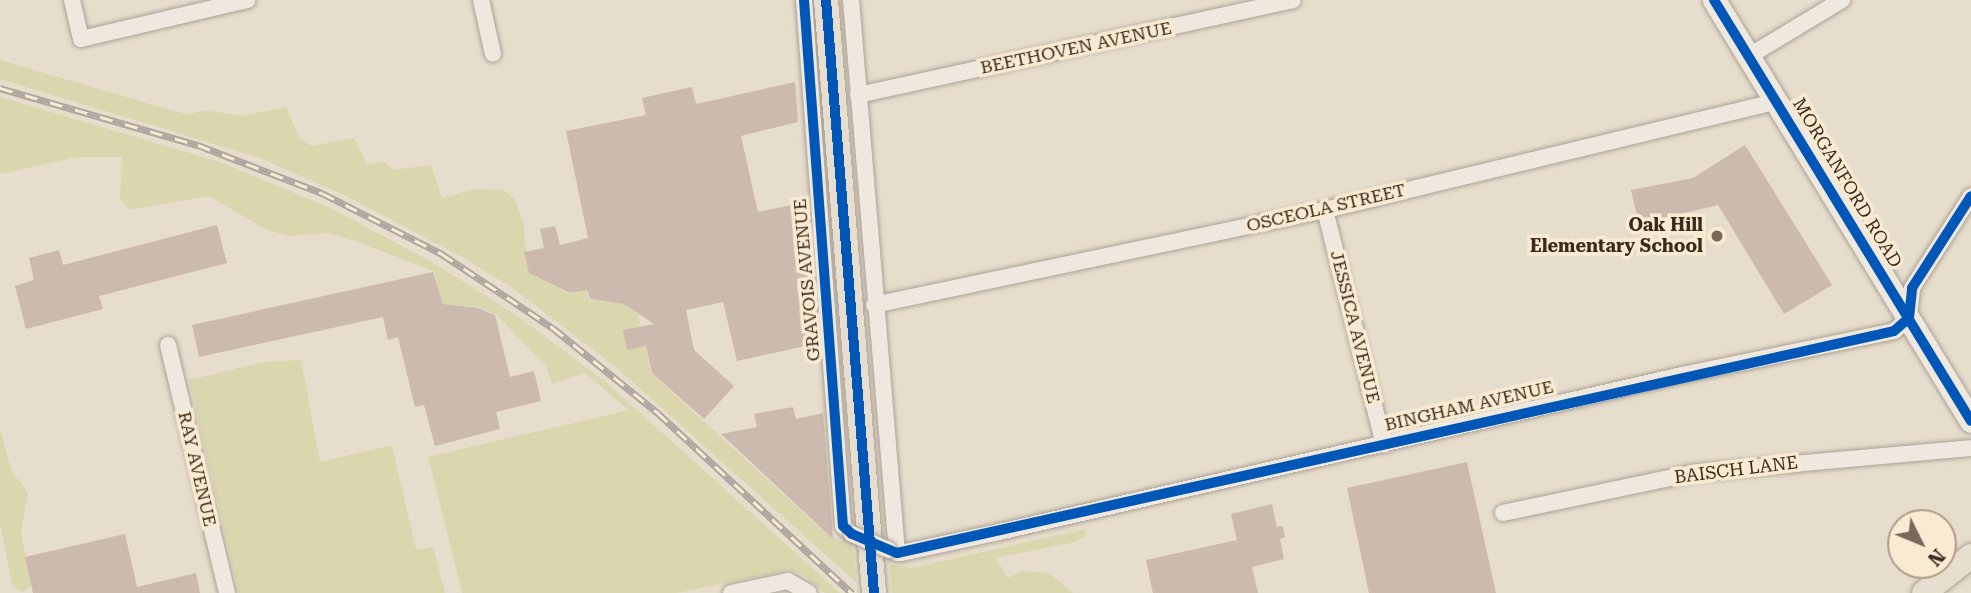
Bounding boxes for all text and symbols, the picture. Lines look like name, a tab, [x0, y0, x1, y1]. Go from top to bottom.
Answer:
street label: BEETHOVEN AVENUE	[978, 17, 1174, 79]
street label: MORGANFORD ROAD	[1788, 94, 1906, 272]
street label: OSCEOLA STREET	[1244, 179, 1408, 237]
street label: GRAVOIS AVENUE	[789, 198, 825, 362]
place label: Oak Hill Elementary School	[1530, 215, 1703, 258]
marker: Oak Hill Elementary School	[1709, 228, 1725, 244]
street label: JESSICA AVENUE	[1326, 248, 1384, 406]
street label: BINGHAM AVENUE	[1383, 376, 1555, 436]
street label: RAY AVENUE	[173, 409, 221, 529]
street label: BAISCH LANE	[1673, 452, 1799, 488]
north arrow	[1887, 509, 1957, 579]
text: N	[1923, 544, 1950, 570]

